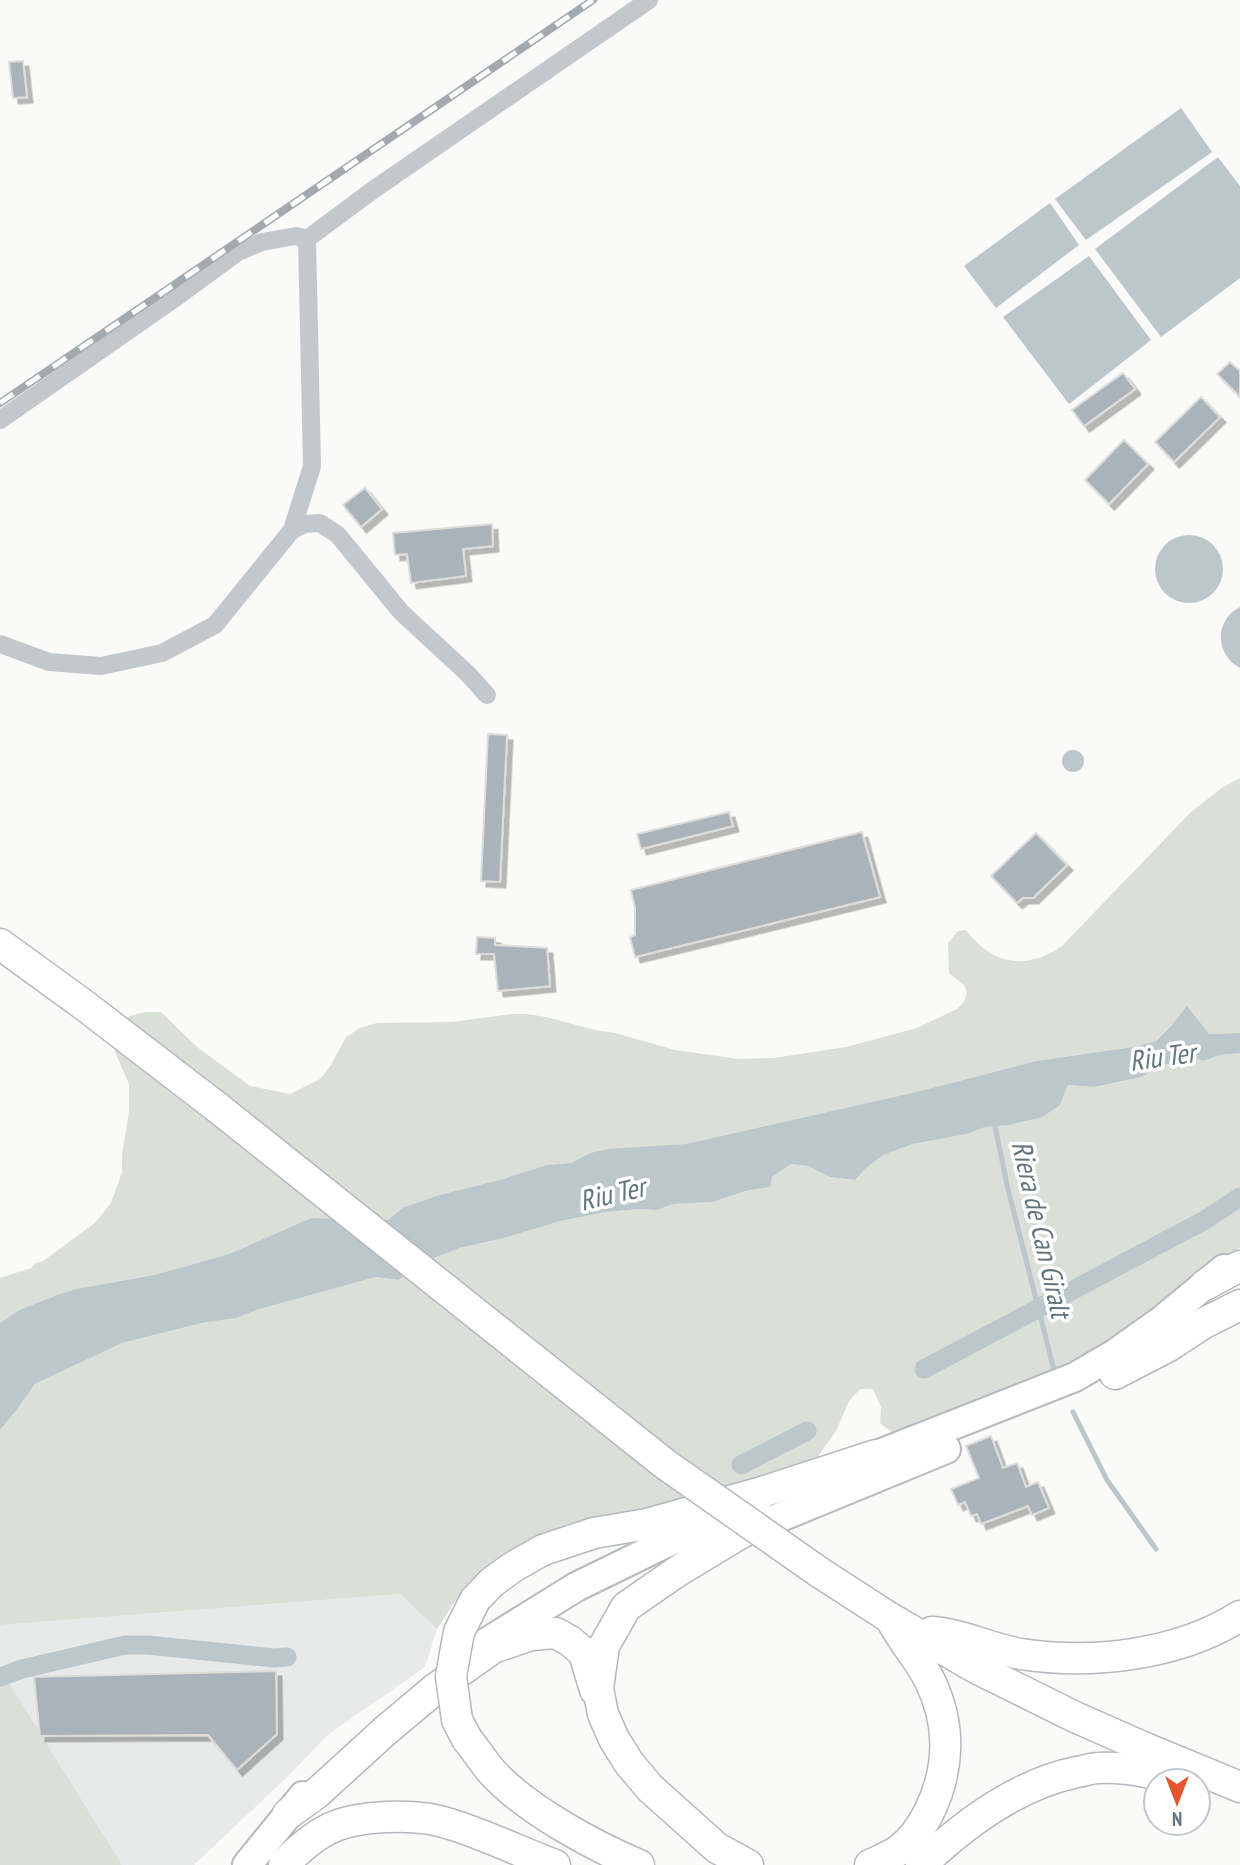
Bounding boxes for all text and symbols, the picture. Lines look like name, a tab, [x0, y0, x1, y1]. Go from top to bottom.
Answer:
water label: Riu Ter	[1127, 1033, 1201, 1079]
water label: Riera de Can Giralt	[1004, 1137, 1081, 1324]
water label: Riu Ter	[576, 1167, 652, 1218]
north arrow	[1142, 1767, 1212, 1837]
text: N	[1172, 1807, 1182, 1831]

